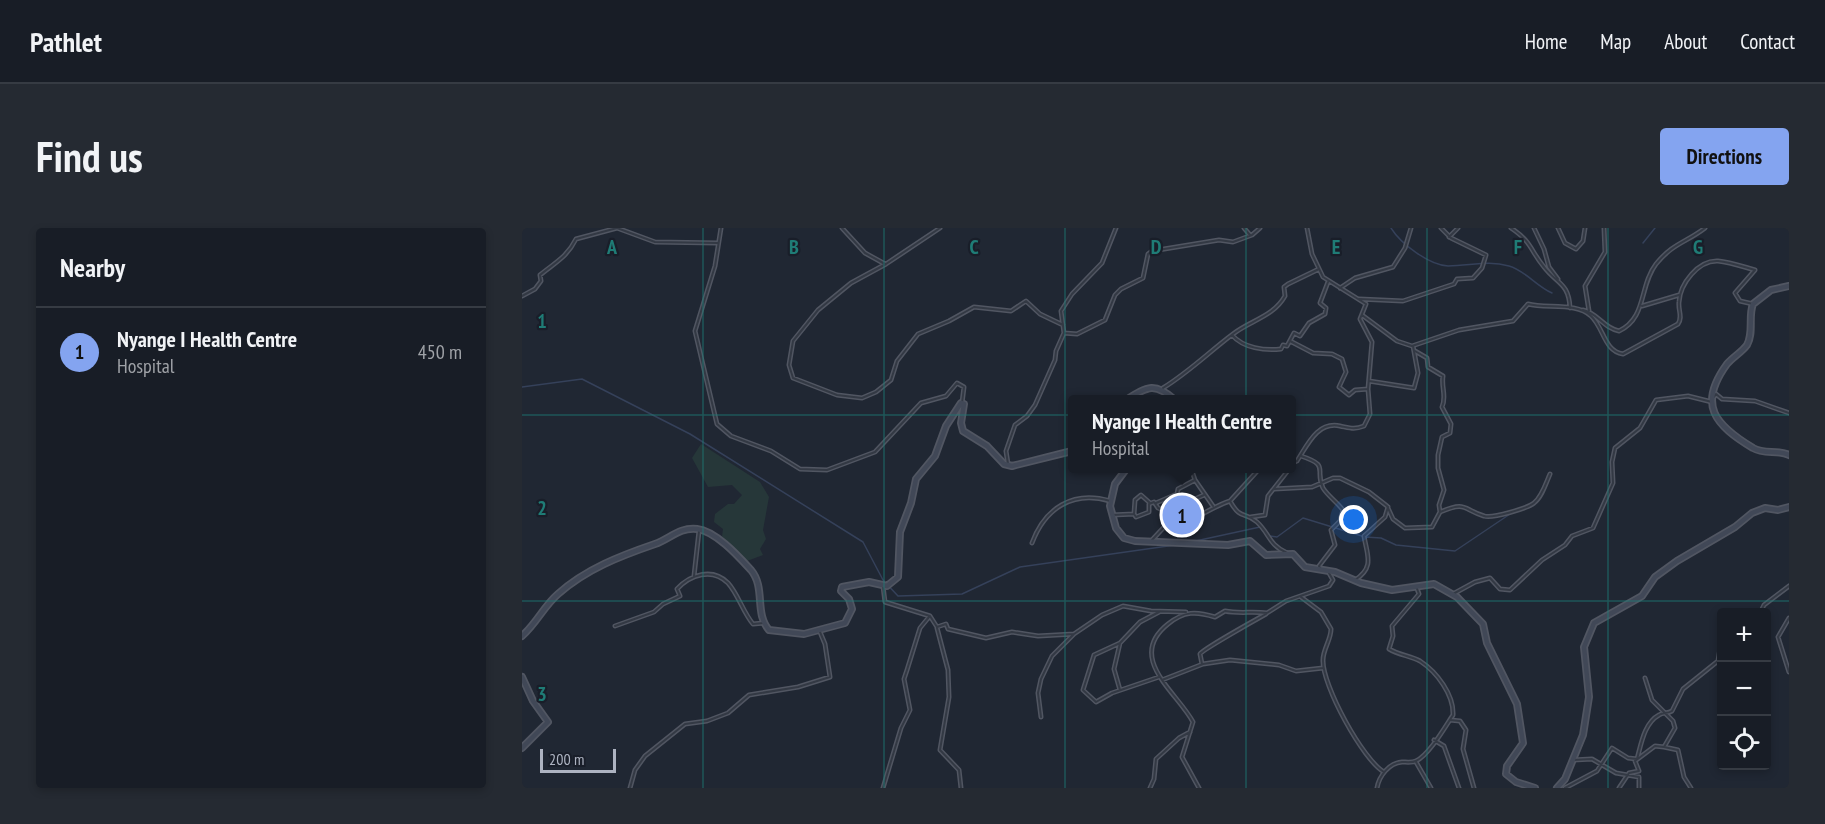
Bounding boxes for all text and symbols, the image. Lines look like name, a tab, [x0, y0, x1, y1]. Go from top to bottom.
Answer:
text: Pathlet	[30, 23, 102, 60]
text: Home	[1525, 28, 1567, 55]
text: Map	[1600, 28, 1631, 55]
text: About	[1664, 28, 1707, 55]
text: Contact	[1740, 28, 1795, 55]
button: Directions	[1660, 128, 1789, 185]
text: Find us	[36, 129, 143, 184]
text: A	[606, 234, 618, 260]
text: B	[789, 234, 799, 260]
text: C	[969, 234, 979, 260]
text: D	[1151, 234, 1162, 260]
text: E	[1332, 234, 1340, 260]
text: F	[1514, 234, 1522, 260]
text: G	[1693, 234, 1703, 260]
text: Nearby	[60, 251, 125, 284]
text: 1	[537, 308, 547, 334]
text: Nyange I Health Centre	[117, 325, 297, 353]
text: 1	[75, 339, 84, 365]
text: 450 m	[418, 339, 462, 365]
text: Hospital	[117, 353, 174, 379]
popup	[1068, 395, 1296, 473]
text: Nyange I Health Centre	[1092, 407, 1272, 435]
text: Hospital	[1092, 435, 1149, 461]
pin: 1	[1162, 492, 1202, 538]
text: 2	[537, 495, 547, 521]
your location	[1339, 505, 1368, 534]
map controls	[1717, 608, 1771, 770]
button: +	[1717, 608, 1771, 662]
button: −	[1717, 662, 1771, 716]
text: 3	[537, 681, 547, 707]
button: locate	[1717, 716, 1771, 770]
scale bar	[540, 746, 616, 774]
text: 200 m	[549, 749, 584, 769]

